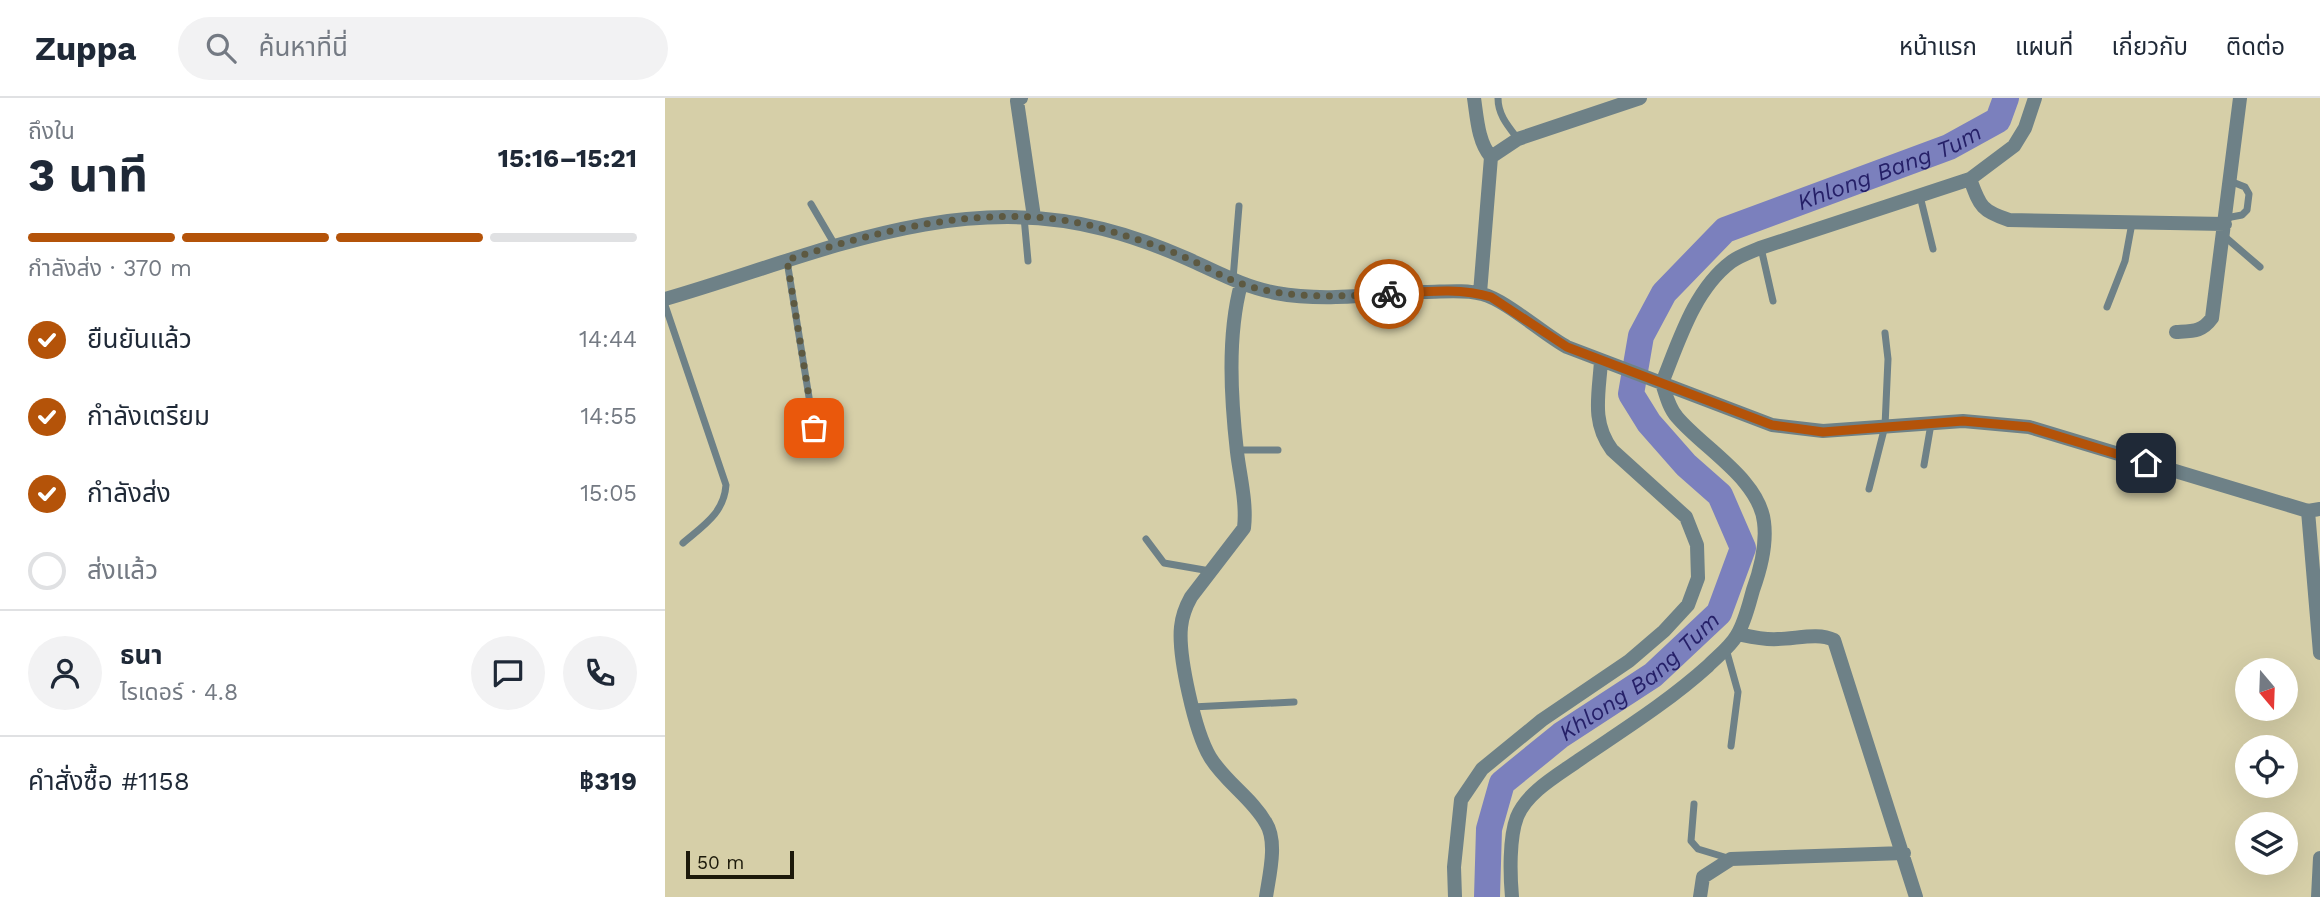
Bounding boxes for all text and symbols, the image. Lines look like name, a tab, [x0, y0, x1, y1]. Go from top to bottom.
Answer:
search box	[178, 17, 668, 80]
text: Zuppa	[35, 29, 136, 68]
icon: search	[202, 29, 240, 67]
text: ค้นหาที่นี่	[258, 32, 348, 62]
text: หน้าแรก	[1899, 33, 1977, 61]
text: แผนที่	[2015, 33, 2073, 61]
text: เกี่ยวกับ	[2111, 33, 2188, 61]
text: ติดต่อ	[2226, 33, 2285, 61]
text: ถึงใน	[28, 118, 75, 145]
water label: Khlong Bang Tum	[1793, 118, 1986, 216]
text: 15:16–15:21	[498, 143, 637, 173]
text: 3 นาที	[28, 148, 148, 202]
text: กำลังส่ง · 370 m	[28, 255, 192, 282]
courier	[1354, 259, 1424, 329]
icon: bike	[1370, 275, 1408, 313]
icon: check	[28, 321, 66, 359]
text: ยืนยันแล้ว	[87, 324, 192, 354]
text: 14:44	[579, 326, 637, 353]
icon: check	[28, 398, 66, 436]
pin	[784, 398, 844, 458]
text: กำลังเตรียม	[87, 401, 210, 431]
text: 14:55	[580, 403, 637, 430]
icon: bag	[795, 409, 833, 447]
pin	[2116, 433, 2176, 493]
icon: home	[2127, 444, 2165, 482]
icon: check	[28, 475, 66, 513]
text: กำลังส่ง	[87, 478, 171, 508]
text: 15:05	[580, 480, 637, 507]
text: ส่งแล้ว	[87, 555, 158, 585]
water label: Khlong Bang Tum	[1554, 606, 1725, 746]
button: person	[28, 636, 102, 710]
button: chat	[471, 636, 545, 710]
button: phone	[563, 636, 637, 710]
text: ธนา	[120, 640, 163, 670]
north arrow	[2235, 658, 2298, 721]
map controls	[2235, 658, 2298, 875]
text: ไรเดอร์ · 4.8	[120, 679, 238, 706]
button: locate	[2235, 735, 2298, 798]
text: คำสั่งซื้อ #1158	[28, 766, 190, 796]
text: ฿319	[579, 766, 637, 796]
button: layers	[2235, 812, 2298, 875]
scale bar	[686, 848, 795, 880]
text: 50 m	[697, 851, 744, 874]

